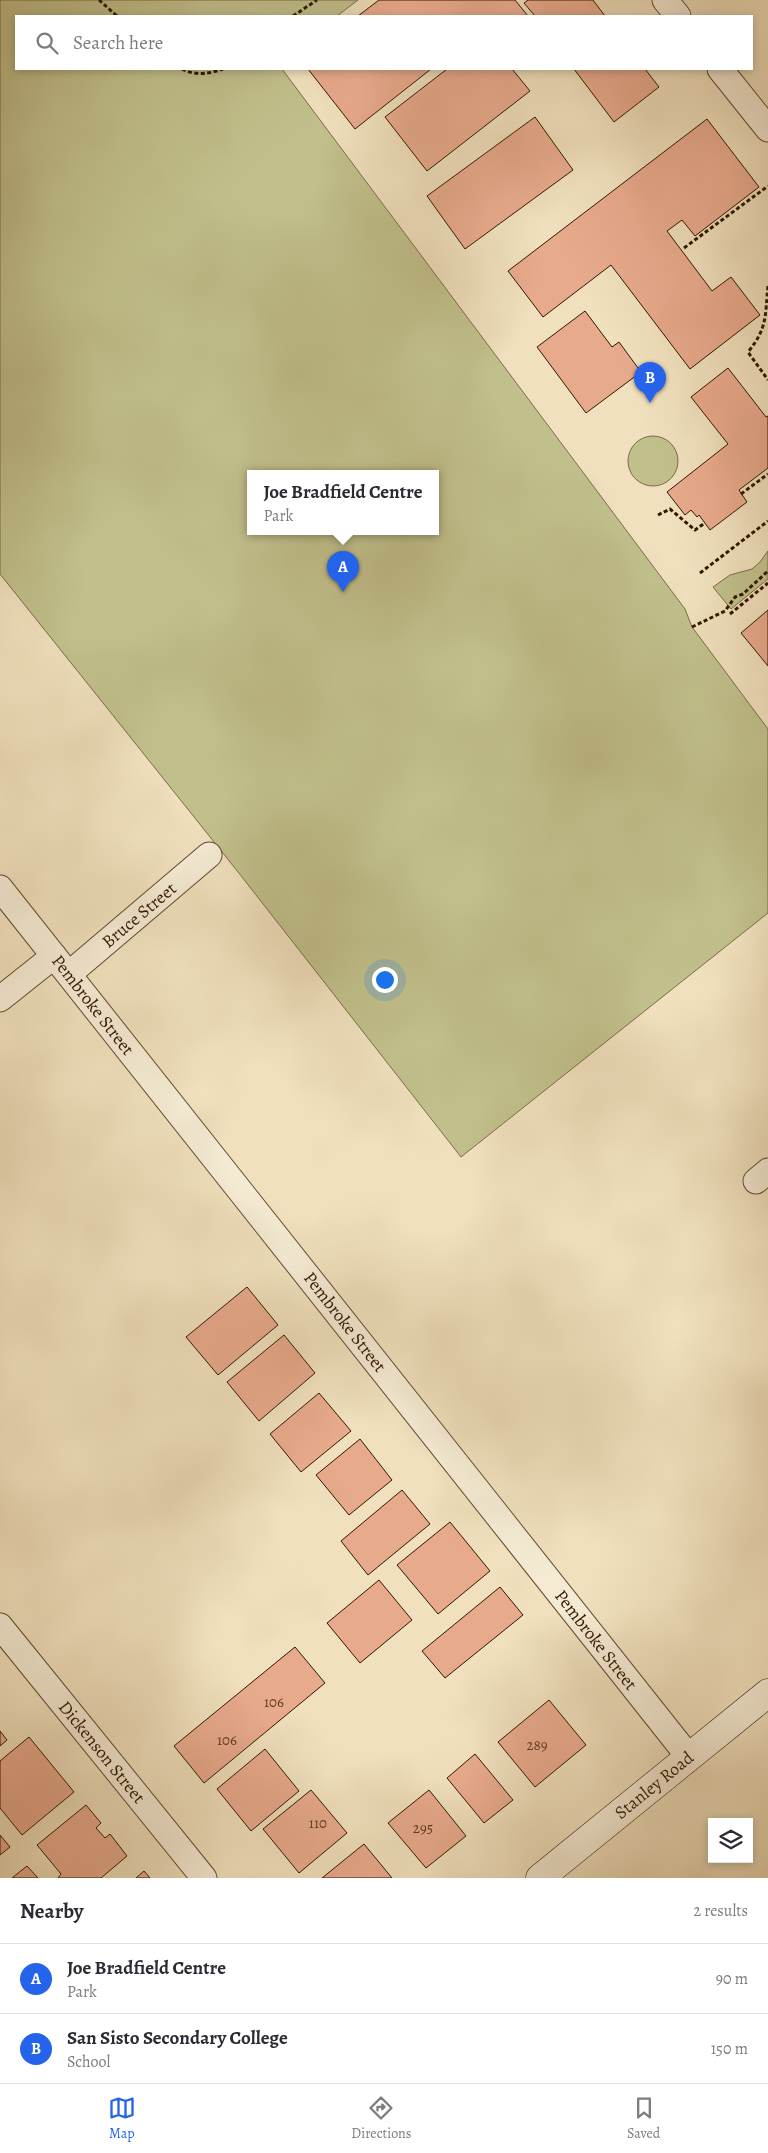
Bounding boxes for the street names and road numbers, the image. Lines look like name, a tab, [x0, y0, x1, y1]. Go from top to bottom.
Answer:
street label: Bruce Street	[97, 877, 181, 953]
street label: Pembroke Street	[46, 950, 140, 1060]
street label: Pembroke Street	[298, 1267, 392, 1377]
street label: Pembroke Street	[549, 1585, 643, 1695]
street label: Dickenson Street	[53, 1696, 151, 1808]
street label: Stanley Road	[609, 1745, 699, 1824]

